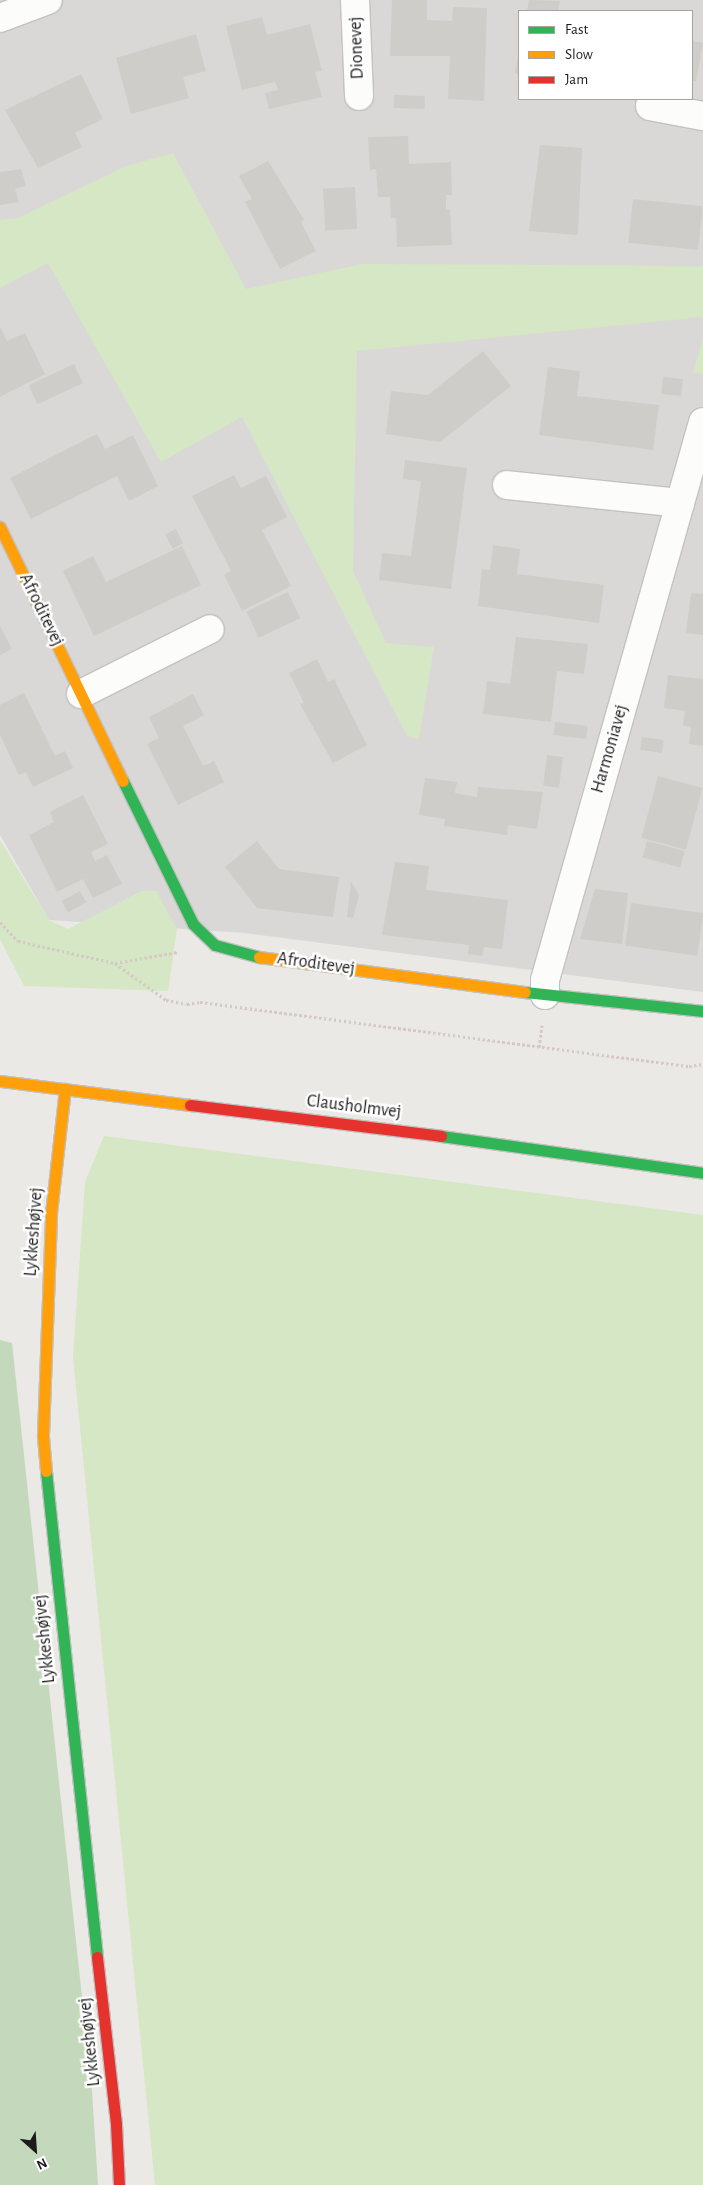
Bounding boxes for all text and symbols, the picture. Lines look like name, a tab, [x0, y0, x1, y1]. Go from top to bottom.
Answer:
legend	[518, 10, 693, 100]
street label: Dionevej	[345, 16, 369, 80]
text: Fast	[565, 22, 588, 37]
text: Slow	[565, 47, 593, 62]
text: Jam	[565, 72, 588, 87]
street label: Afroditevej	[14, 570, 68, 650]
street label: Harmoniavej	[587, 702, 633, 796]
street label: Afroditevej	[276, 948, 356, 980]
street label: Clausholmvej	[305, 1090, 403, 1124]
street label: Lykkeshøjvej	[20, 1187, 48, 1277]
street label: Lykkeshøjvej	[30, 1594, 60, 1684]
street label: Lykkeshøjvej	[75, 1997, 105, 2087]
north arrow	[10, 2125, 60, 2175]
text: N	[34, 2155, 49, 2172]

